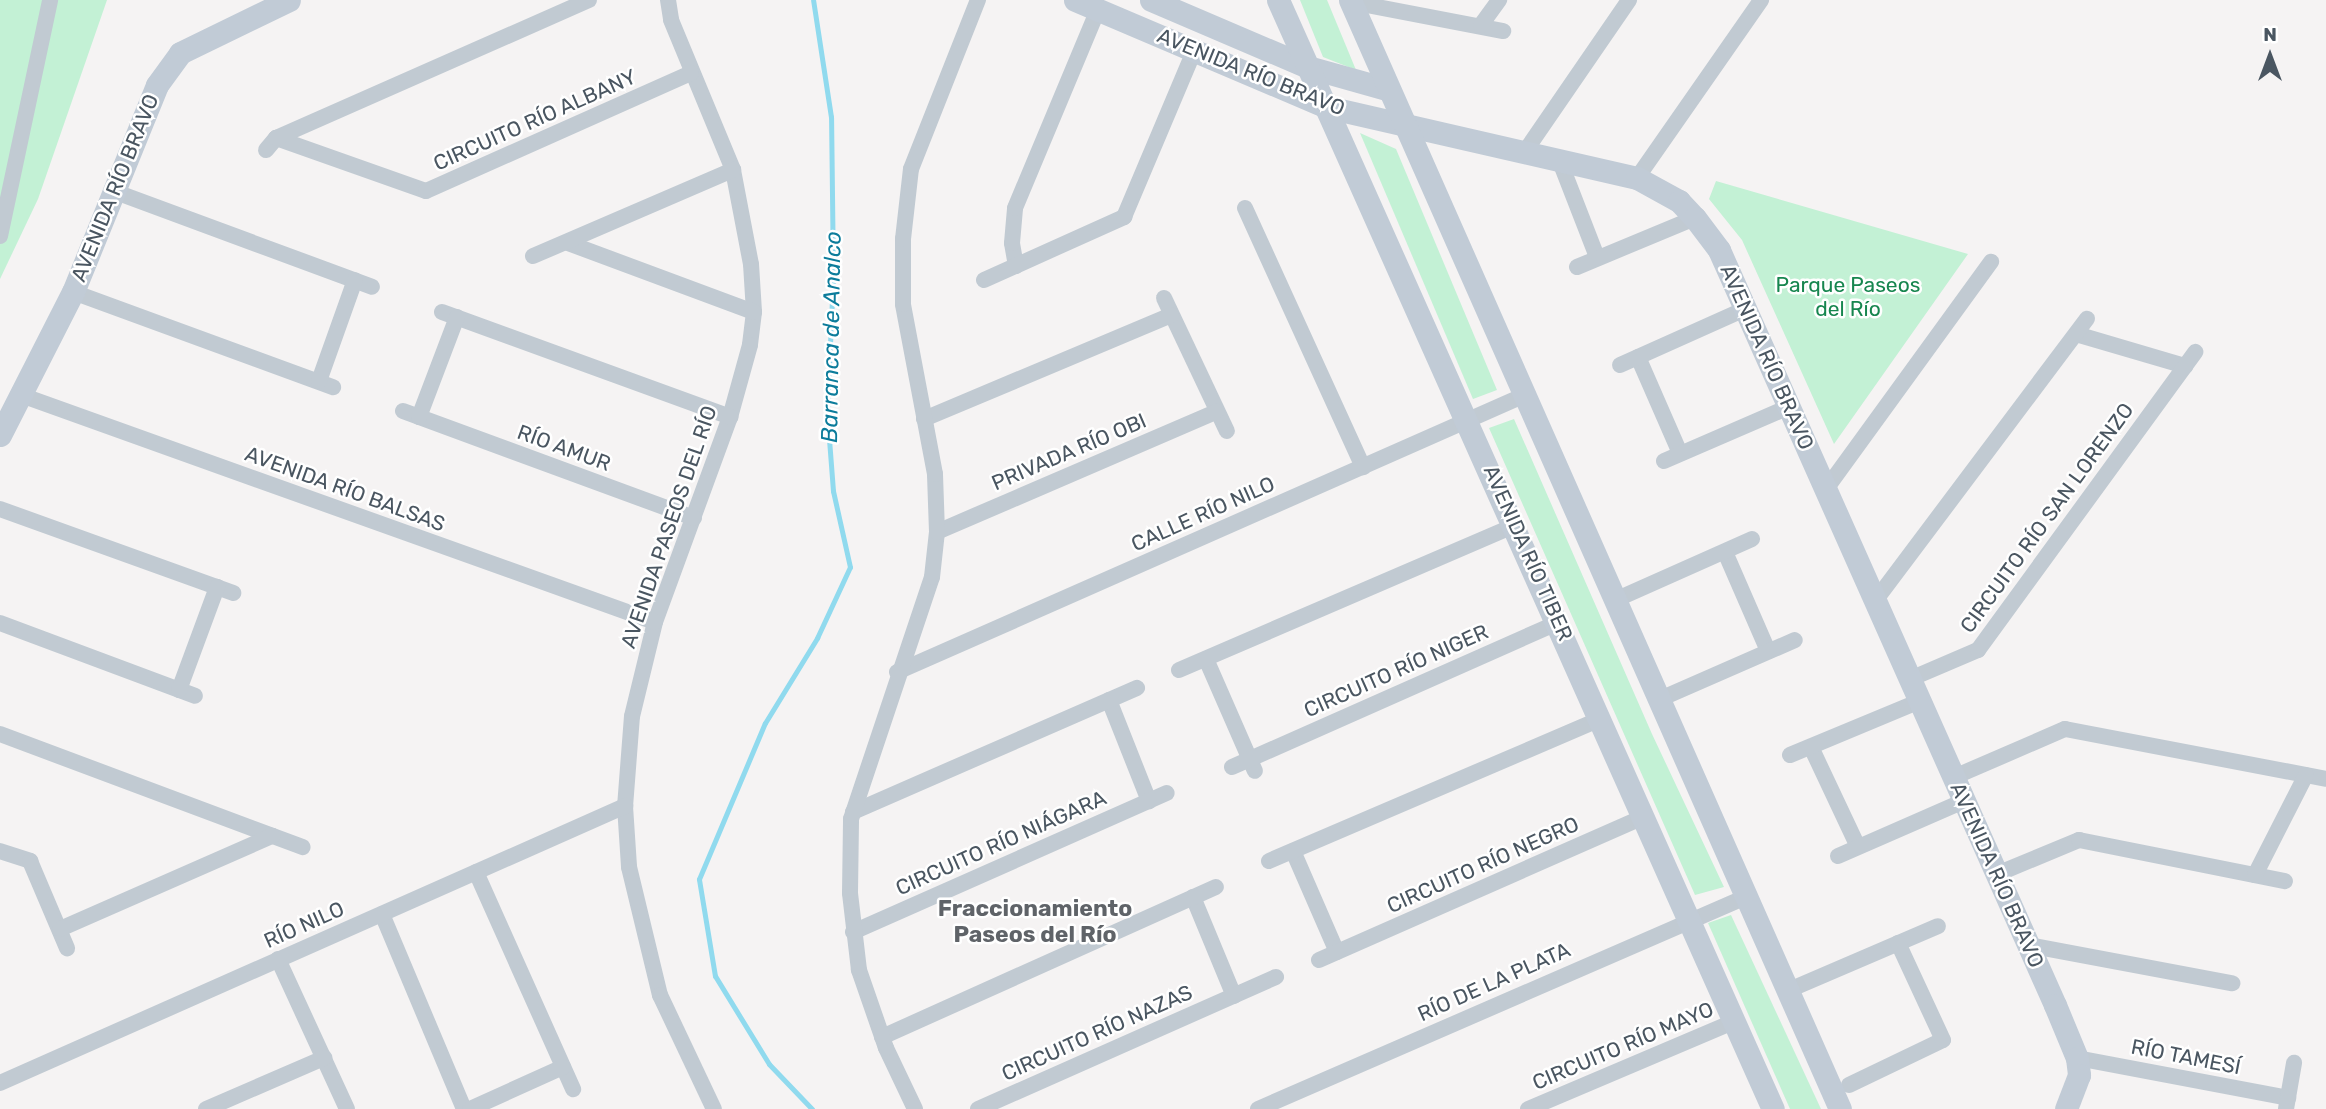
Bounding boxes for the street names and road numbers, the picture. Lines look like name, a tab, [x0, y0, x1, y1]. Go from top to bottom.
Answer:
street label: AVENIDA RÍO BRAVO	[1153, 23, 1349, 121]
street label: CIRCUITO RÍO ALBANY	[429, 64, 641, 176]
street label: AVENIDA RÍO BRAVO	[66, 90, 164, 286]
street label: AVENIDA RÍO BRAVO	[1715, 260, 1819, 454]
street label: CIRCUITO RÍO SAN LORENZO	[1955, 398, 2139, 638]
street label: AVENIDA PASEOS DEL RÍO	[615, 402, 723, 652]
street label: PRIVADA RÍO OBI	[988, 408, 1150, 496]
street label: RÍO AMUR	[514, 419, 614, 477]
street label: AVENIDA RÍO BALSAS	[241, 441, 449, 537]
street label: AVENIDA RÍO TIBER	[1478, 461, 1578, 645]
street label: CALLE RÍO NILO	[1127, 471, 1279, 557]
street label: CIRCUITO RÍO NIGER	[1300, 619, 1492, 723]
street label: AVENIDA RÍO BRAVO	[1945, 778, 2049, 972]
street label: CIRCUITO RÍO NIÁGARA	[892, 785, 1110, 901]
street label: CIRCUITO RÍO NEGRO	[1383, 811, 1583, 919]
street label: RÍO NILO	[260, 896, 348, 954]
street label: RÍO DE LA PLATA	[1414, 937, 1574, 1027]
street label: CIRCUITO RÍO NAZAS	[998, 980, 1196, 1086]
street label: CIRCUITO RÍO MAYO	[1529, 996, 1717, 1096]
street label: RÍO TAMESÍ	[2129, 1034, 2243, 1080]

